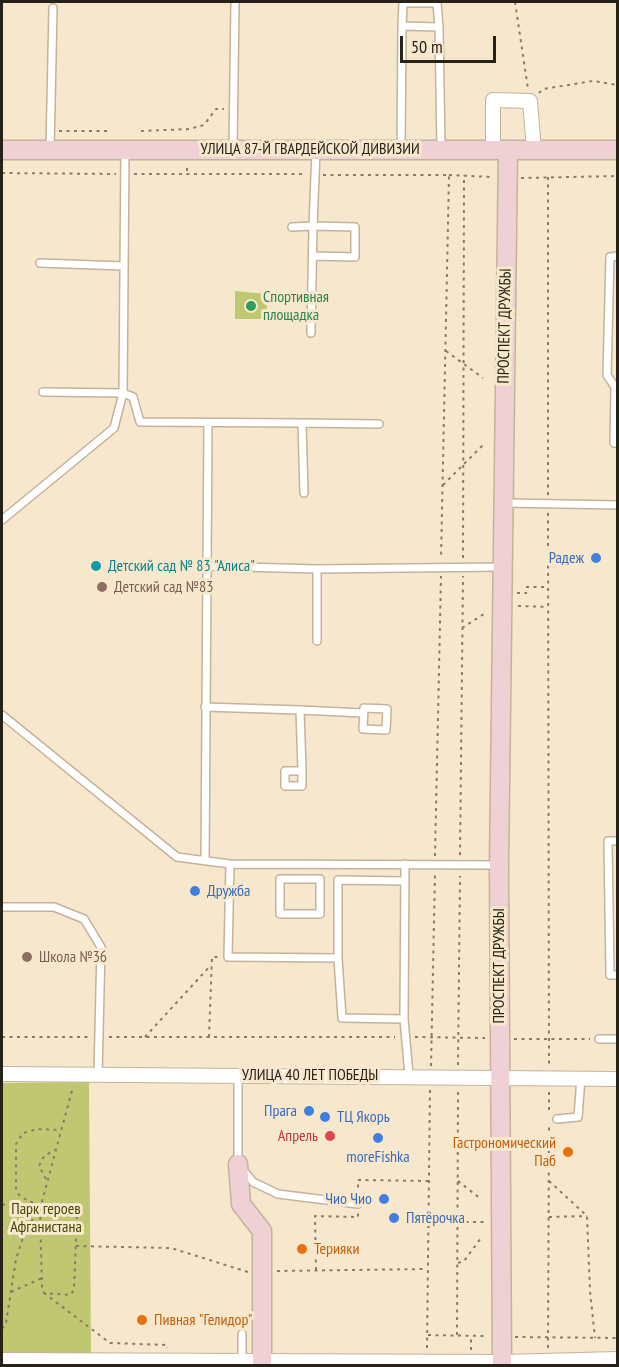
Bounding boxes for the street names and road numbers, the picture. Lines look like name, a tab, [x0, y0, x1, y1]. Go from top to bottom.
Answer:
street label: УЛИЦА 87-Й ГВАРДЕЙСКОЙ ДИВИЗИИ	[200, 139, 420, 159]
street label: ПРОСПЕКТ ДРУЖБЫ	[494, 268, 516, 384]
street label: ПРОСПЕКТ ДРУЖБЫ	[489, 908, 509, 1024]
street label: УЛИЦА 40 ЛЕТ ПОБЕДЫ	[242, 1065, 378, 1085]

